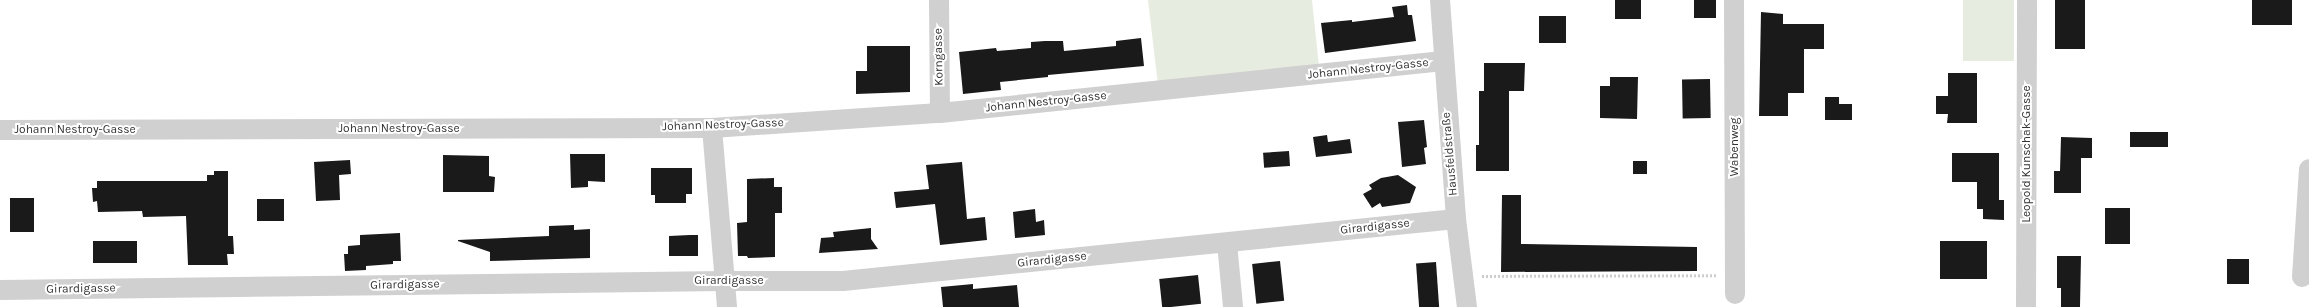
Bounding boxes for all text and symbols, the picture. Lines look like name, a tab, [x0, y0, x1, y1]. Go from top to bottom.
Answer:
street label: Korngasse	[931, 28, 947, 86]
street label: Johann Nestroy-Gasse	[1307, 55, 1429, 83]
street label: Leopold Kunschak-Gasse	[2020, 85, 2034, 223]
street label: Johann Nestroy-Gasse	[985, 88, 1107, 116]
street label: Hausfeldstraße	[1439, 112, 1461, 196]
street label: Johann Nestroy-Gasse	[662, 116, 784, 134]
street label: Wabenweg	[1728, 117, 1742, 177]
street label: Johann Nestroy-Gasse	[338, 122, 460, 136]
street label: Johann Nestroy-Gasse	[14, 123, 136, 137]
street label: Girardigasse	[1340, 216, 1410, 238]
street label: Girardigasse	[1017, 249, 1087, 271]
street label: Girardigasse	[694, 274, 764, 288]
street label: Girardigasse	[370, 277, 440, 293]
street label: Girardigasse	[46, 281, 116, 297]

